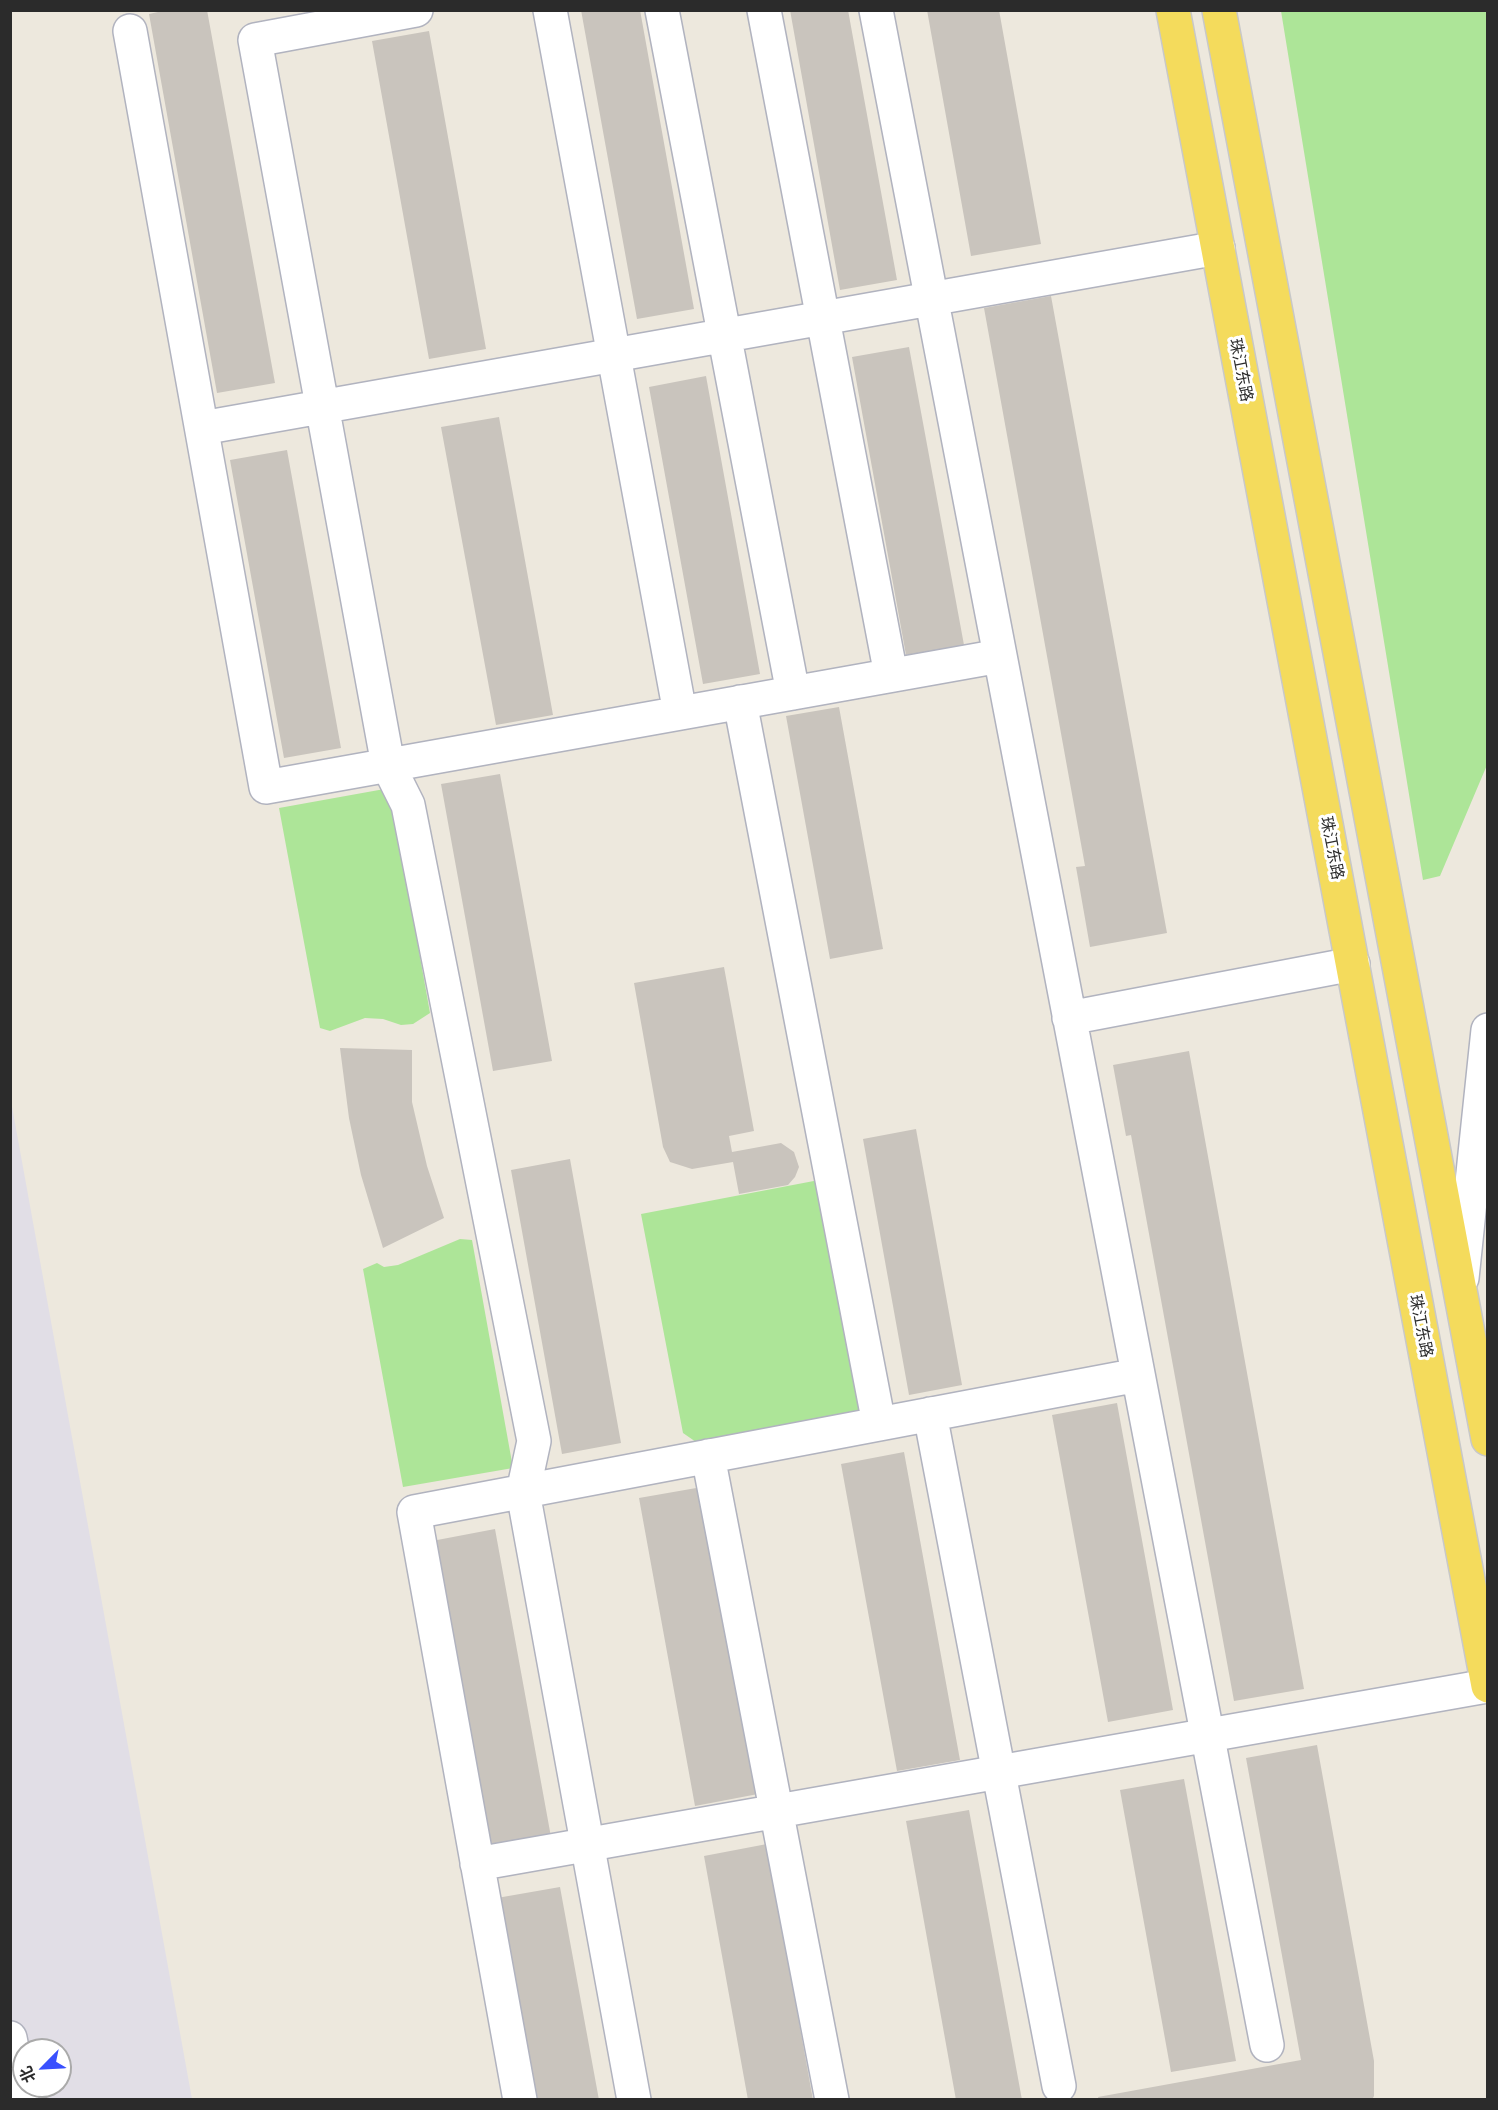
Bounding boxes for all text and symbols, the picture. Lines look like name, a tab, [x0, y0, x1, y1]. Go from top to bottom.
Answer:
street label: 珠江东路	[1225, 337, 1257, 403]
street label: 珠江东路	[1316, 815, 1348, 881]
street label: 珠江东路	[1405, 1293, 1437, 1359]
north arrow	[12, 2038, 72, 2098]
text: 北	[15, 2064, 39, 2086]

